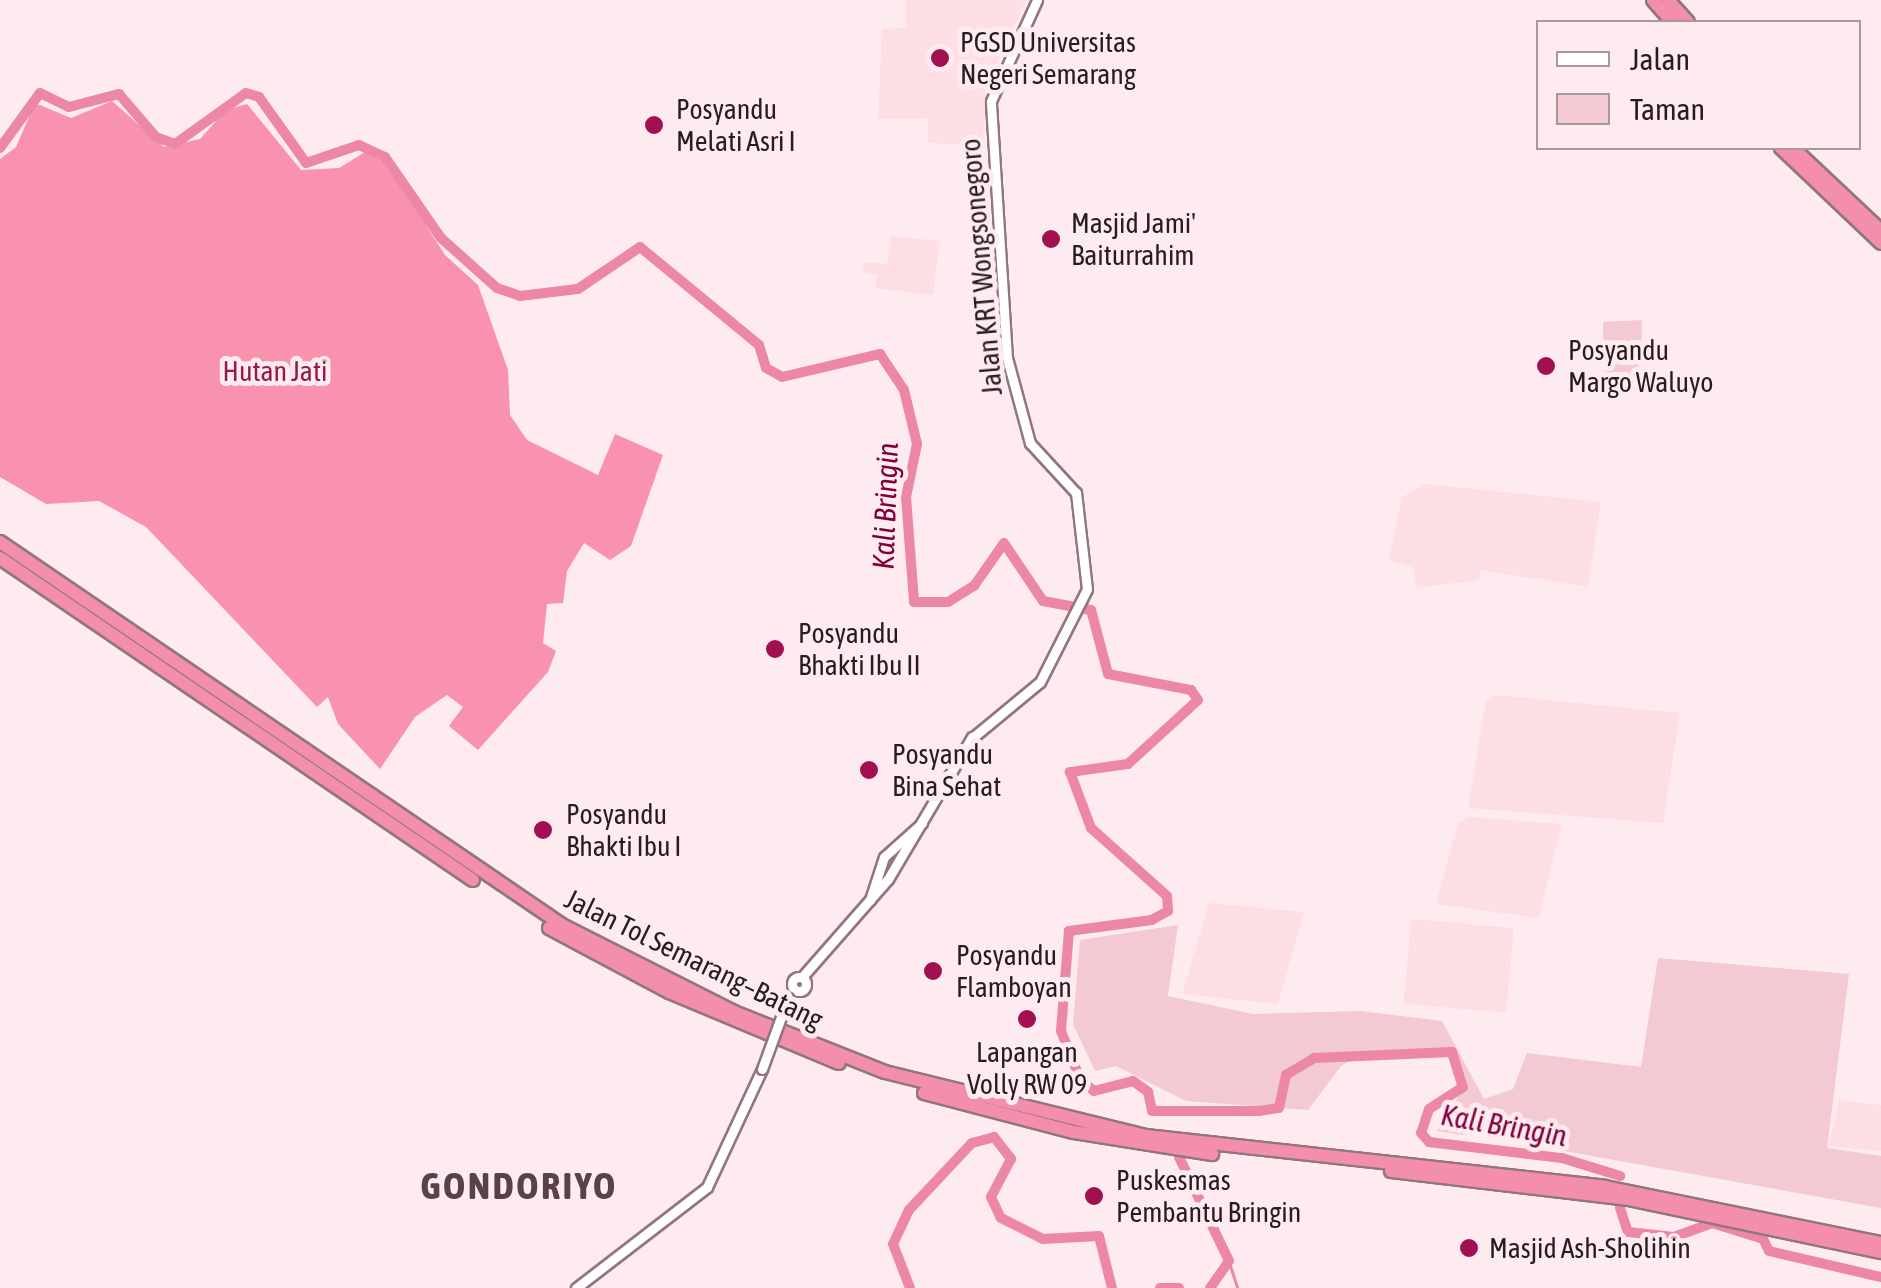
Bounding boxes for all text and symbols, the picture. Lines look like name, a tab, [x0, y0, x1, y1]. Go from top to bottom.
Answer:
legend	[1536, 20, 1861, 150]
place label: PGSD Universitas Negeri Semarang	[960, 25, 1136, 91]
text: Jalan	[1630, 42, 1690, 76]
marker: PGSD Universitas Negeri Semarang	[929, 47, 951, 69]
place label: Posyandu Melati Asri I	[676, 92, 796, 158]
text: Taman	[1630, 92, 1705, 126]
marker: Posyandu Melati Asri I	[641, 112, 667, 138]
street label: Jalan KRT Wongsonegoro	[953, 137, 1009, 397]
place label: Masjid Jami' Baiturrahim	[1071, 206, 1196, 272]
marker: Masjid Jami' Baiturrahim	[1040, 228, 1062, 250]
place label: Posyandu Margo Waluyo	[1568, 333, 1714, 399]
marker: Posyandu Margo Waluyo	[1533, 353, 1559, 379]
park label: Hutan Jati	[223, 354, 327, 388]
water label: Kali Bringin	[865, 442, 905, 570]
place label: Posyandu Bhakti Ibu II	[798, 616, 921, 682]
marker: Posyandu Bhakti Ibu II	[762, 636, 788, 662]
place label: Posyandu Bina Sehat	[892, 737, 1001, 803]
marker: Posyandu Bina Sehat	[856, 757, 882, 783]
place label: Posyandu Bhakti Ibu I	[566, 797, 681, 863]
marker: Posyandu Bhakti Ibu I	[530, 817, 556, 843]
street label: Jalan Tol Semarang–Batang	[559, 882, 829, 1036]
place label: Posyandu Flamboyan	[956, 938, 1072, 1004]
marker: Posyandu Flamboyan	[920, 958, 946, 984]
marker: Lapangan Volly RW 09	[1016, 1008, 1038, 1030]
place label: Lapangan Volly RW 09	[967, 1035, 1087, 1101]
water label: Kali Bringin	[1438, 1096, 1570, 1154]
district label: GONDORIYO	[420, 1163, 618, 1209]
place label: Puskesmas Pembantu Bringin	[1116, 1163, 1301, 1229]
marker: Puskesmas Pembantu Bringin	[1081, 1183, 1107, 1209]
place label: Masjid Ash-Sholihin	[1489, 1231, 1691, 1265]
marker: Masjid Ash-Sholihin	[1458, 1237, 1480, 1259]

